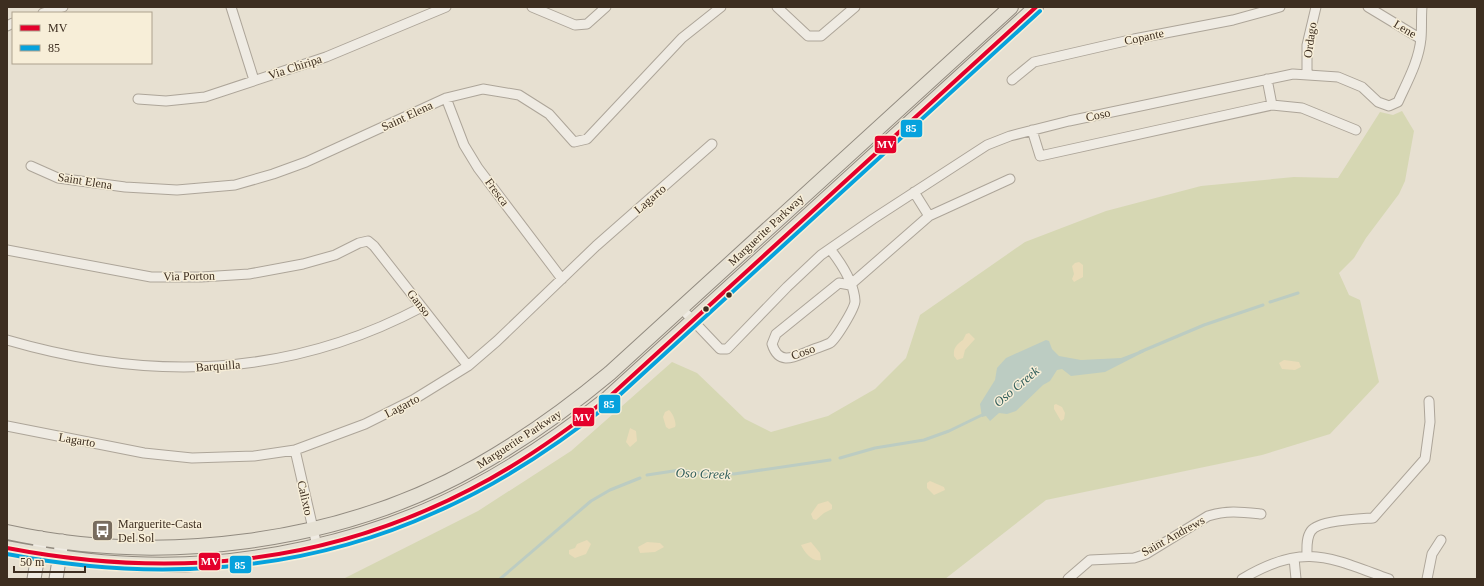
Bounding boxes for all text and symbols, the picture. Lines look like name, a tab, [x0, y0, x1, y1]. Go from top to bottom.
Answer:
legend	[12, 12, 152, 64]
street label: Lene	[1391, 17, 1419, 41]
text: MV	[48, 21, 68, 35]
street label: Ordago	[1301, 21, 1319, 59]
street label: Copante	[1123, 26, 1165, 48]
text: 85	[48, 41, 60, 55]
street label: Via Chiripa	[266, 52, 324, 82]
street label: Saint Elena	[379, 98, 435, 134]
street label: Coso	[1084, 106, 1112, 124]
line badge: 85	[900, 119, 923, 138]
text: 85	[906, 122, 917, 134]
line badge: MV	[874, 135, 897, 154]
text: MV	[877, 138, 895, 150]
street label: Saint Elena	[57, 170, 114, 192]
street label: Fresca	[482, 175, 512, 209]
street label: Lagarto	[631, 181, 669, 217]
street label: Marguerite Parkway	[725, 191, 807, 269]
street label: Via Porton	[163, 269, 215, 283]
street label: Ganso	[404, 287, 434, 319]
unlabelled marker	[724, 290, 734, 300]
unlabelled marker	[701, 304, 711, 314]
street label: Coso	[789, 341, 817, 363]
street label: Barquilla	[195, 357, 241, 375]
water label: Oso Creek	[991, 363, 1042, 410]
street label: Lagarto	[382, 391, 422, 421]
line badge: 85	[598, 394, 621, 414]
text: 85	[604, 398, 615, 410]
street label: Marguerite Parkway	[474, 406, 564, 472]
line badge: MV	[572, 407, 595, 427]
text: MV	[574, 411, 592, 423]
street label: Lagarto	[57, 430, 97, 450]
water label: Oso Creek	[675, 465, 731, 482]
street label: Calixto	[294, 479, 316, 517]
street label: Saint Andrews	[1139, 513, 1207, 559]
place label: Marguerite-Casta Del Sol	[118, 517, 202, 545]
bus stop icon: Marguerite-Casta Del Sol	[89, 518, 115, 544]
scale bar	[14, 548, 85, 574]
line badge: MV	[198, 552, 221, 571]
text: 50 m	[20, 555, 45, 569]
text: MV	[201, 555, 219, 567]
line badge: 85	[229, 555, 252, 574]
text: 85	[235, 559, 246, 571]

